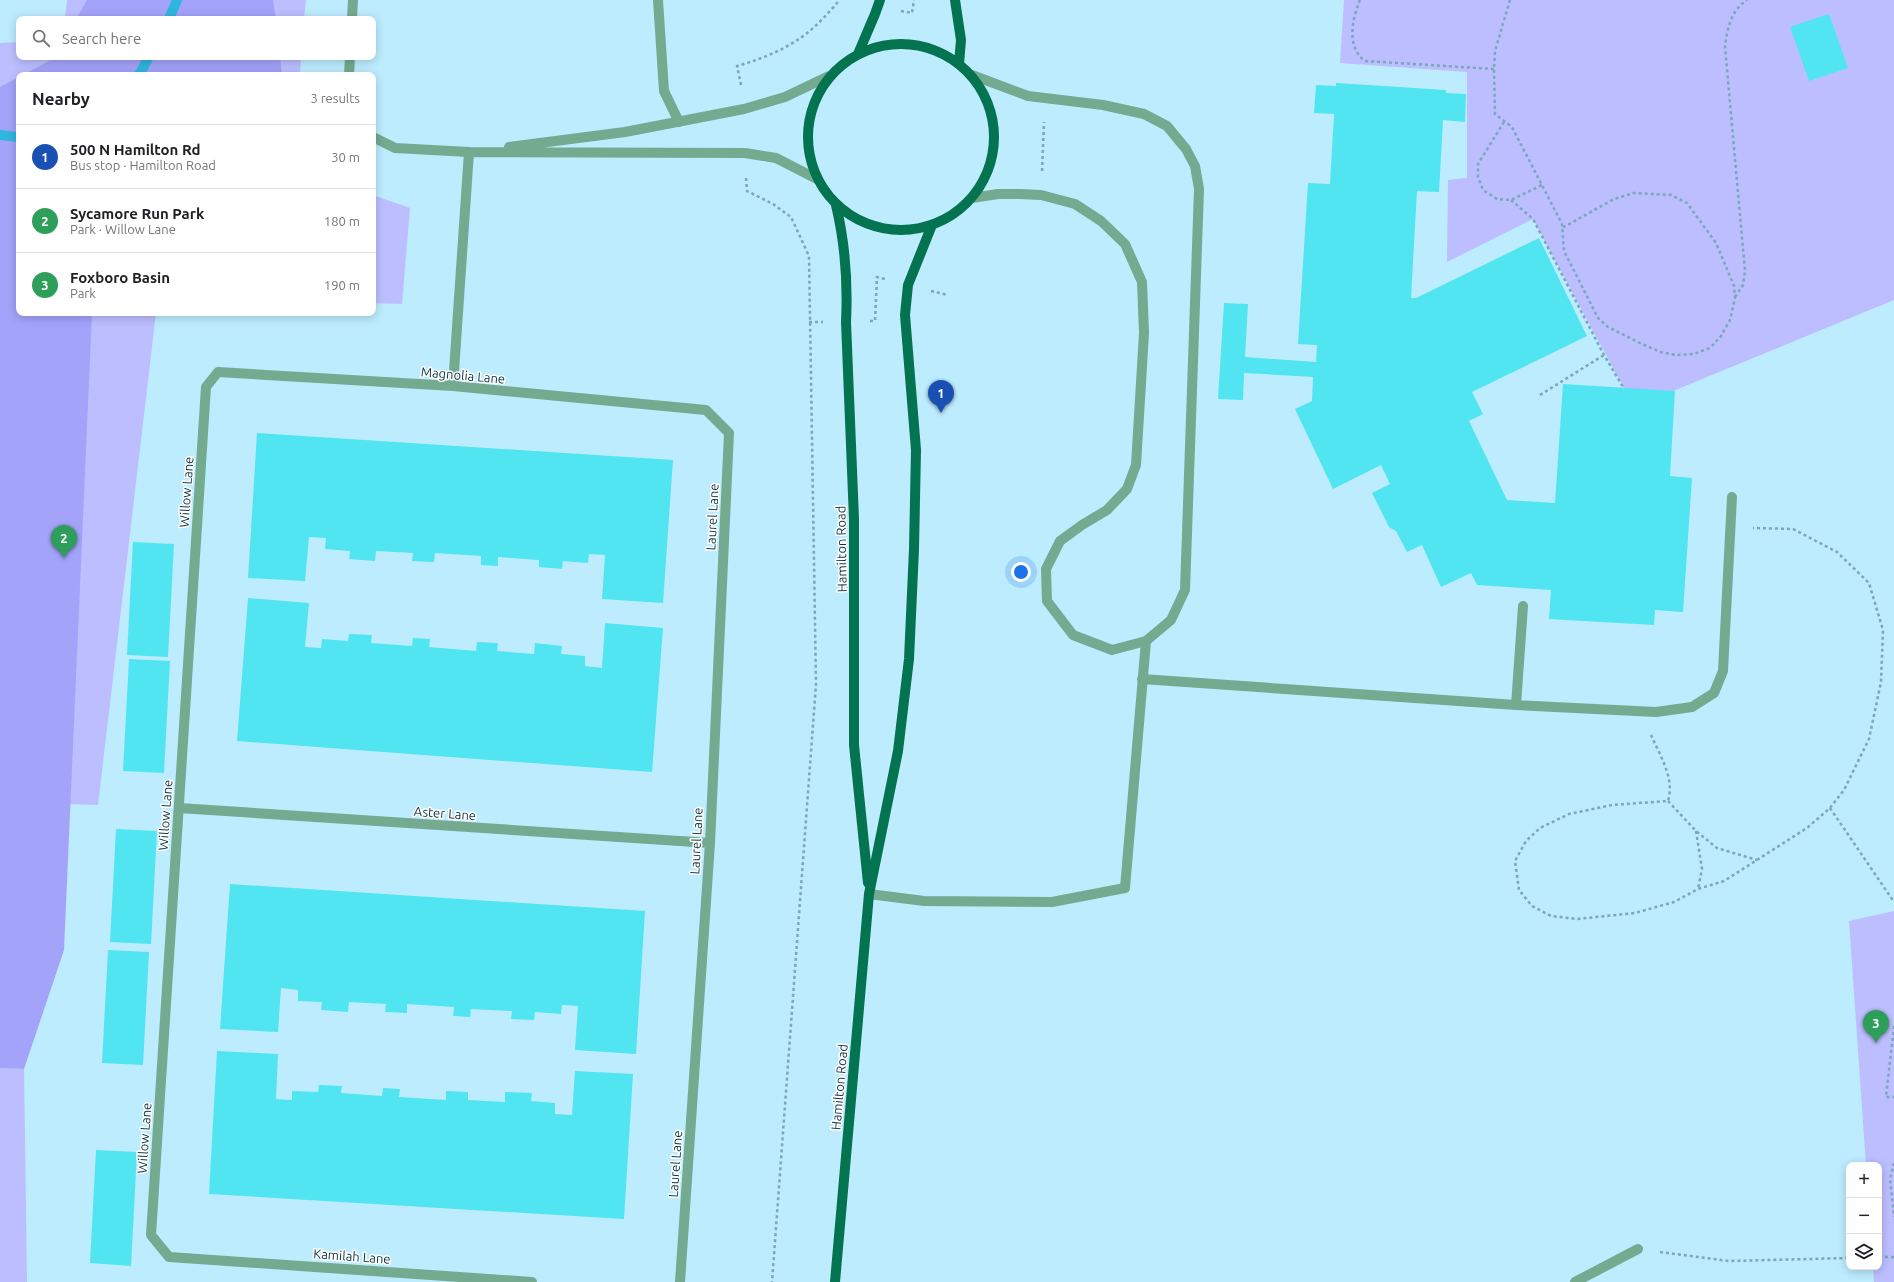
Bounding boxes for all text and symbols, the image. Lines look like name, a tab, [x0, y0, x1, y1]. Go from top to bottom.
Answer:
search box	[16, 16, 376, 60]
icon: search	[30, 27, 52, 49]
text: Search here	[62, 30, 141, 47]
text: Nearby	[32, 89, 90, 108]
text: 3 results	[310, 91, 360, 105]
text: 500 N Hamilton Rd	[70, 141, 200, 158]
text: 1	[41, 150, 49, 164]
text: 30 m	[331, 150, 360, 164]
text: Bus stop · Hamilton Road	[70, 158, 216, 172]
text: Sycamore Run Park	[70, 205, 204, 222]
text: 2	[41, 214, 49, 228]
text: 180 m	[324, 214, 360, 228]
text: Park · Willow Lane	[70, 222, 176, 236]
text: Foxboro Basin	[70, 269, 170, 286]
text: 3	[41, 278, 49, 292]
text: 190 m	[324, 278, 360, 292]
text: Park	[70, 286, 96, 300]
street label: Magnolia Lane	[420, 364, 506, 386]
pin: 1	[928, 380, 954, 413]
street label: Willow Lane	[177, 456, 195, 528]
street label: Laurel Lane	[703, 483, 721, 551]
street label: Hamilton Road	[833, 506, 849, 592]
pin: 2	[51, 525, 77, 558]
your location	[1011, 562, 1031, 582]
street label: Willow Lane	[156, 779, 174, 851]
street label: Aster Lane	[413, 804, 477, 822]
street label: Laurel Lane	[687, 807, 705, 875]
pin: 3	[1863, 1010, 1889, 1043]
street label: Hamilton Road	[828, 1043, 850, 1131]
street label: Willow Lane	[135, 1102, 153, 1174]
street label: Laurel Lane	[666, 1130, 684, 1198]
map controls	[1846, 1162, 1882, 1270]
button: +	[1846, 1162, 1882, 1198]
button: −	[1846, 1198, 1882, 1234]
button: layers	[1846, 1234, 1882, 1270]
street label: Kamilah Lane	[313, 1246, 391, 1266]

